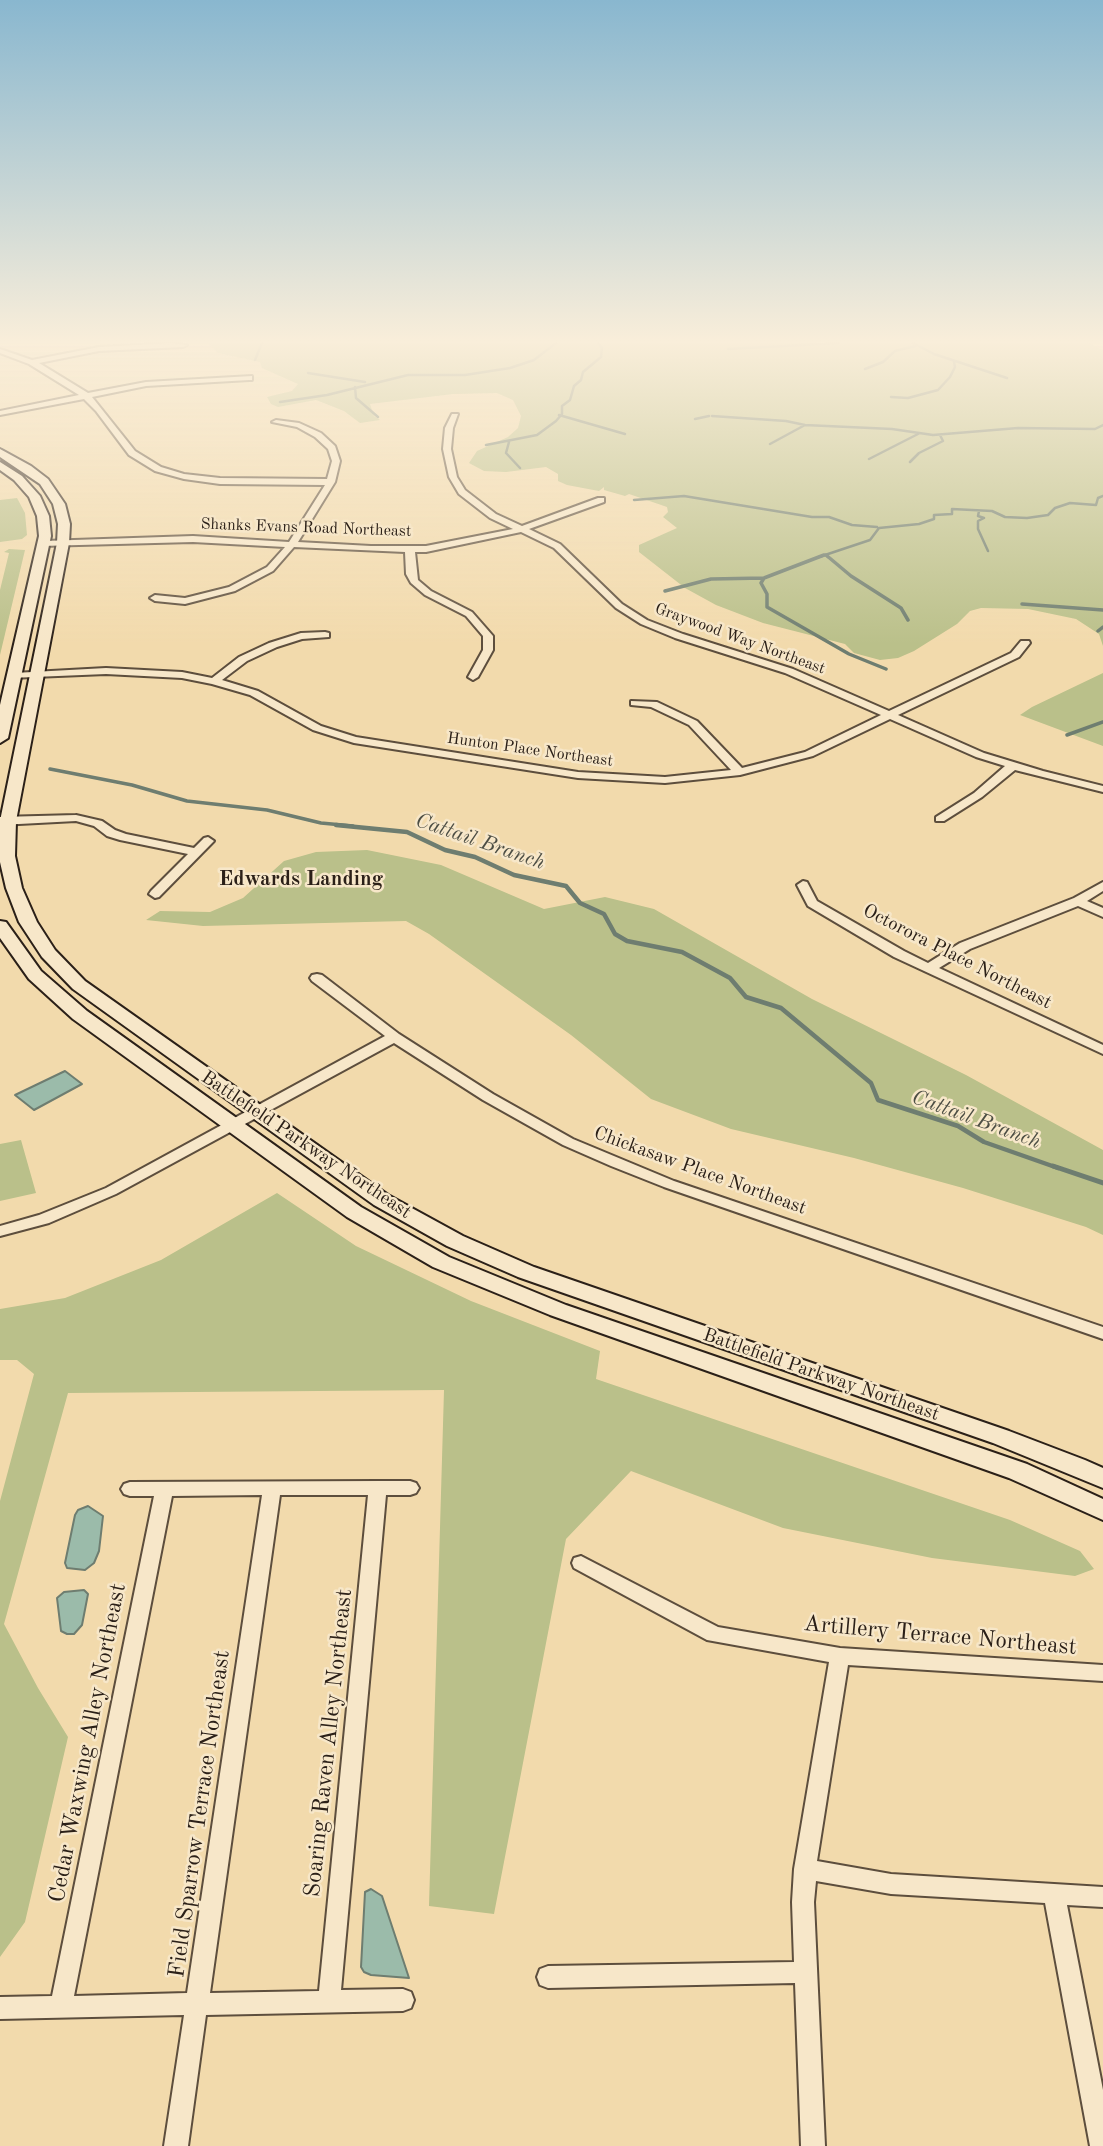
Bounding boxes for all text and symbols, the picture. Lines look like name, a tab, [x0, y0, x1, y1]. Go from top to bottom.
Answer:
street label: Shanks Evans Road Northeast	[200, 515, 412, 541]
street label: Graywood Way Northeast	[652, 599, 828, 679]
street label: Hunton Place Northeast	[446, 729, 614, 771]
water label: Cattail Branch	[412, 808, 548, 876]
district label: Edwards Landing	[219, 866, 383, 892]
street label: Octorora Place Northeast	[859, 899, 1055, 1015]
street label: Battlefield Parkway Northeast	[197, 1066, 415, 1224]
water label: Cattail Branch	[908, 1085, 1044, 1155]
street label: Chickasaw Place Northeast	[591, 1122, 809, 1220]
street label: Battlefield Parkway Northeast	[700, 1324, 942, 1426]
street label: Cedar Waxwing Alley Northeast	[43, 1581, 133, 1905]
street label: Soaring Raven Alley Northeast	[299, 1587, 359, 1899]
street label: Artillery Terrace Northeast	[802, 1610, 1078, 1662]
street label: Field Sparrow Terrace Northeast	[163, 1648, 237, 1980]

